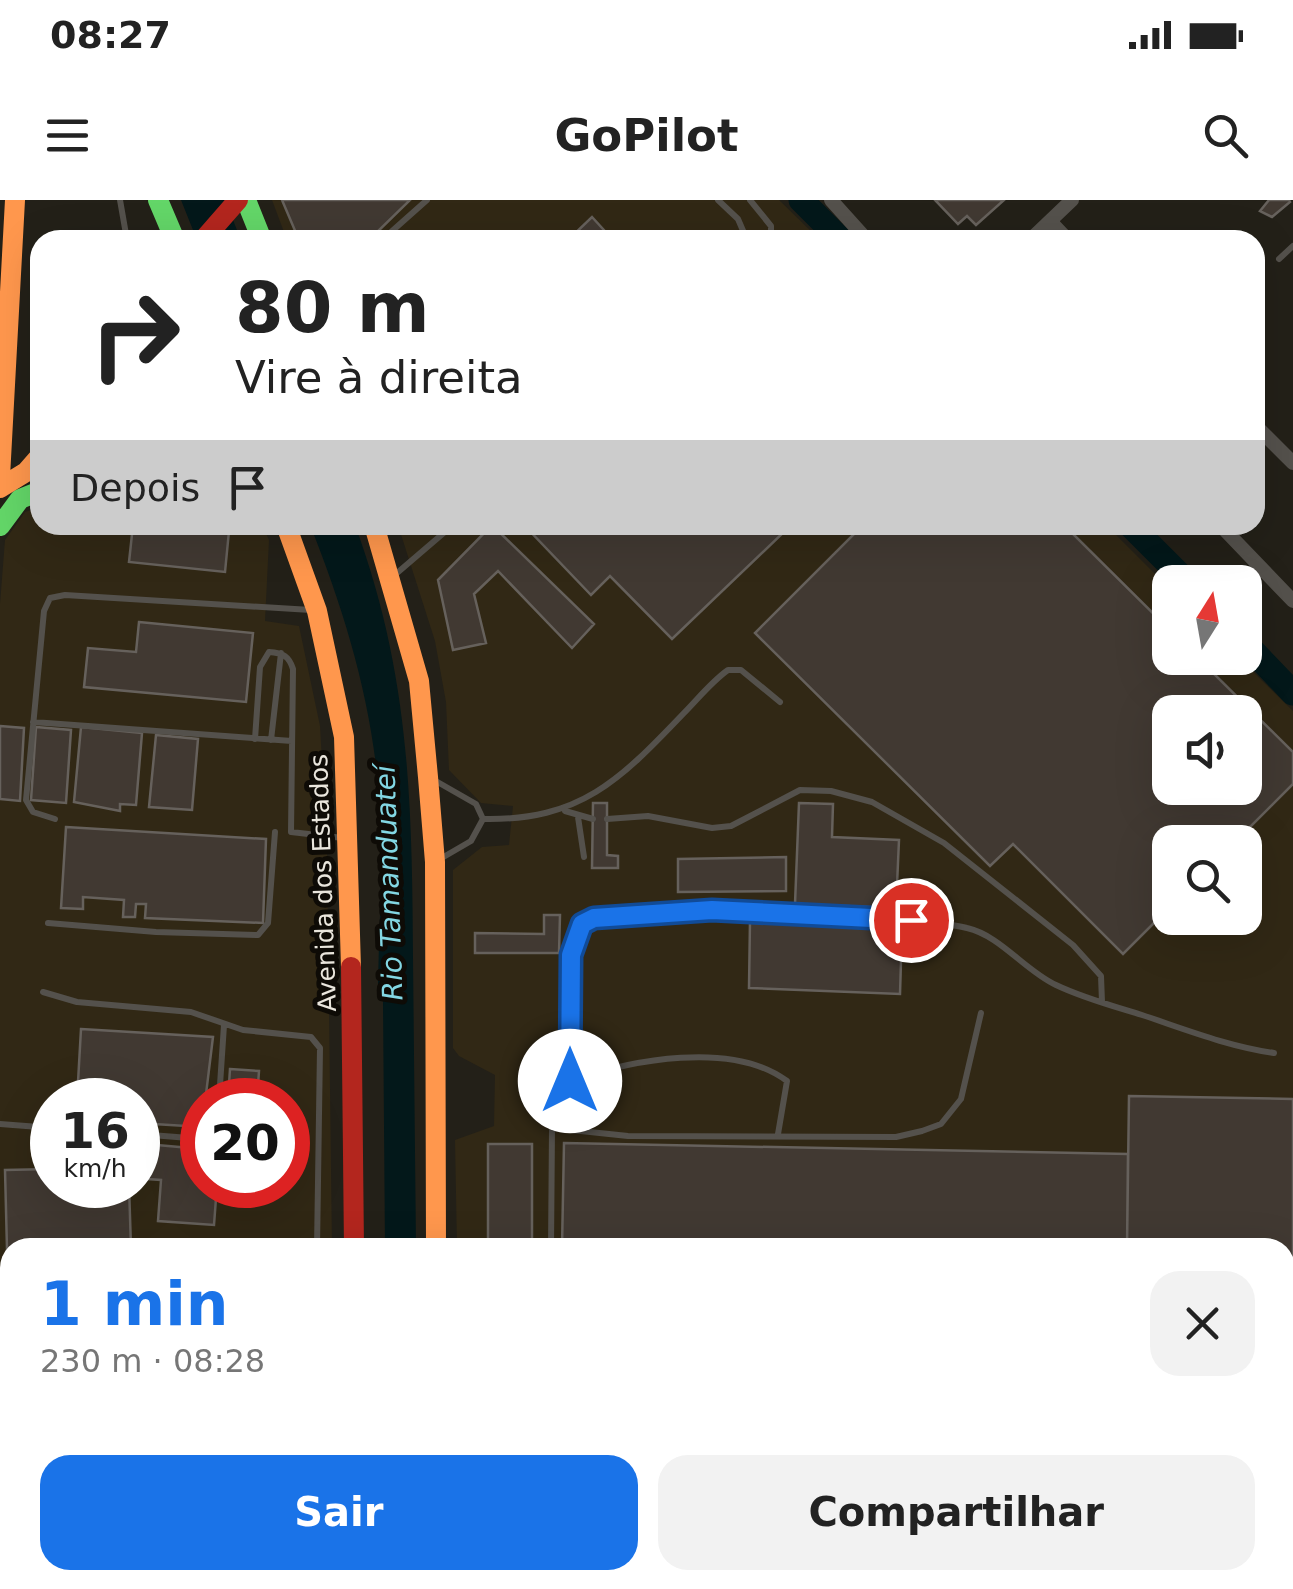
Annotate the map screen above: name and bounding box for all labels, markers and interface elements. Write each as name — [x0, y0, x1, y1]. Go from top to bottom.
text: 08:27 — [50, 13, 171, 57]
icon: menu — [40, 108, 95, 163]
icon: search — [1198, 108, 1253, 163]
text: GoPilot — [554, 109, 739, 162]
text: 80 m — [235, 267, 430, 349]
icon: right — [70, 270, 200, 400]
text: Vire à direita — [235, 351, 523, 404]
icon: arrive — [220, 460, 275, 515]
text: Depois — [70, 466, 200, 510]
north arrow — [1152, 565, 1262, 675]
map controls — [1152, 565, 1262, 935]
button: sound — [1152, 695, 1262, 805]
street label: Avenida dos Estados — [304, 754, 342, 1012]
water label: Rio Tamanduateí — [368, 761, 410, 1001]
button: search — [1152, 825, 1262, 935]
pin — [869, 878, 954, 963]
icon: arrive — [884, 893, 939, 948]
position arrow — [518, 1029, 622, 1133]
speed limit sign: 20 — [180, 1078, 310, 1208]
text: 16 — [60, 1102, 130, 1160]
text: km/h — [63, 1154, 127, 1183]
text: 1 min — [40, 1269, 228, 1339]
button: close — [1150, 1271, 1255, 1376]
text: 230 m · 08:28 — [40, 1342, 265, 1380]
button: Sair — [40, 1455, 638, 1570]
button: Compartilhar — [658, 1455, 1255, 1570]

